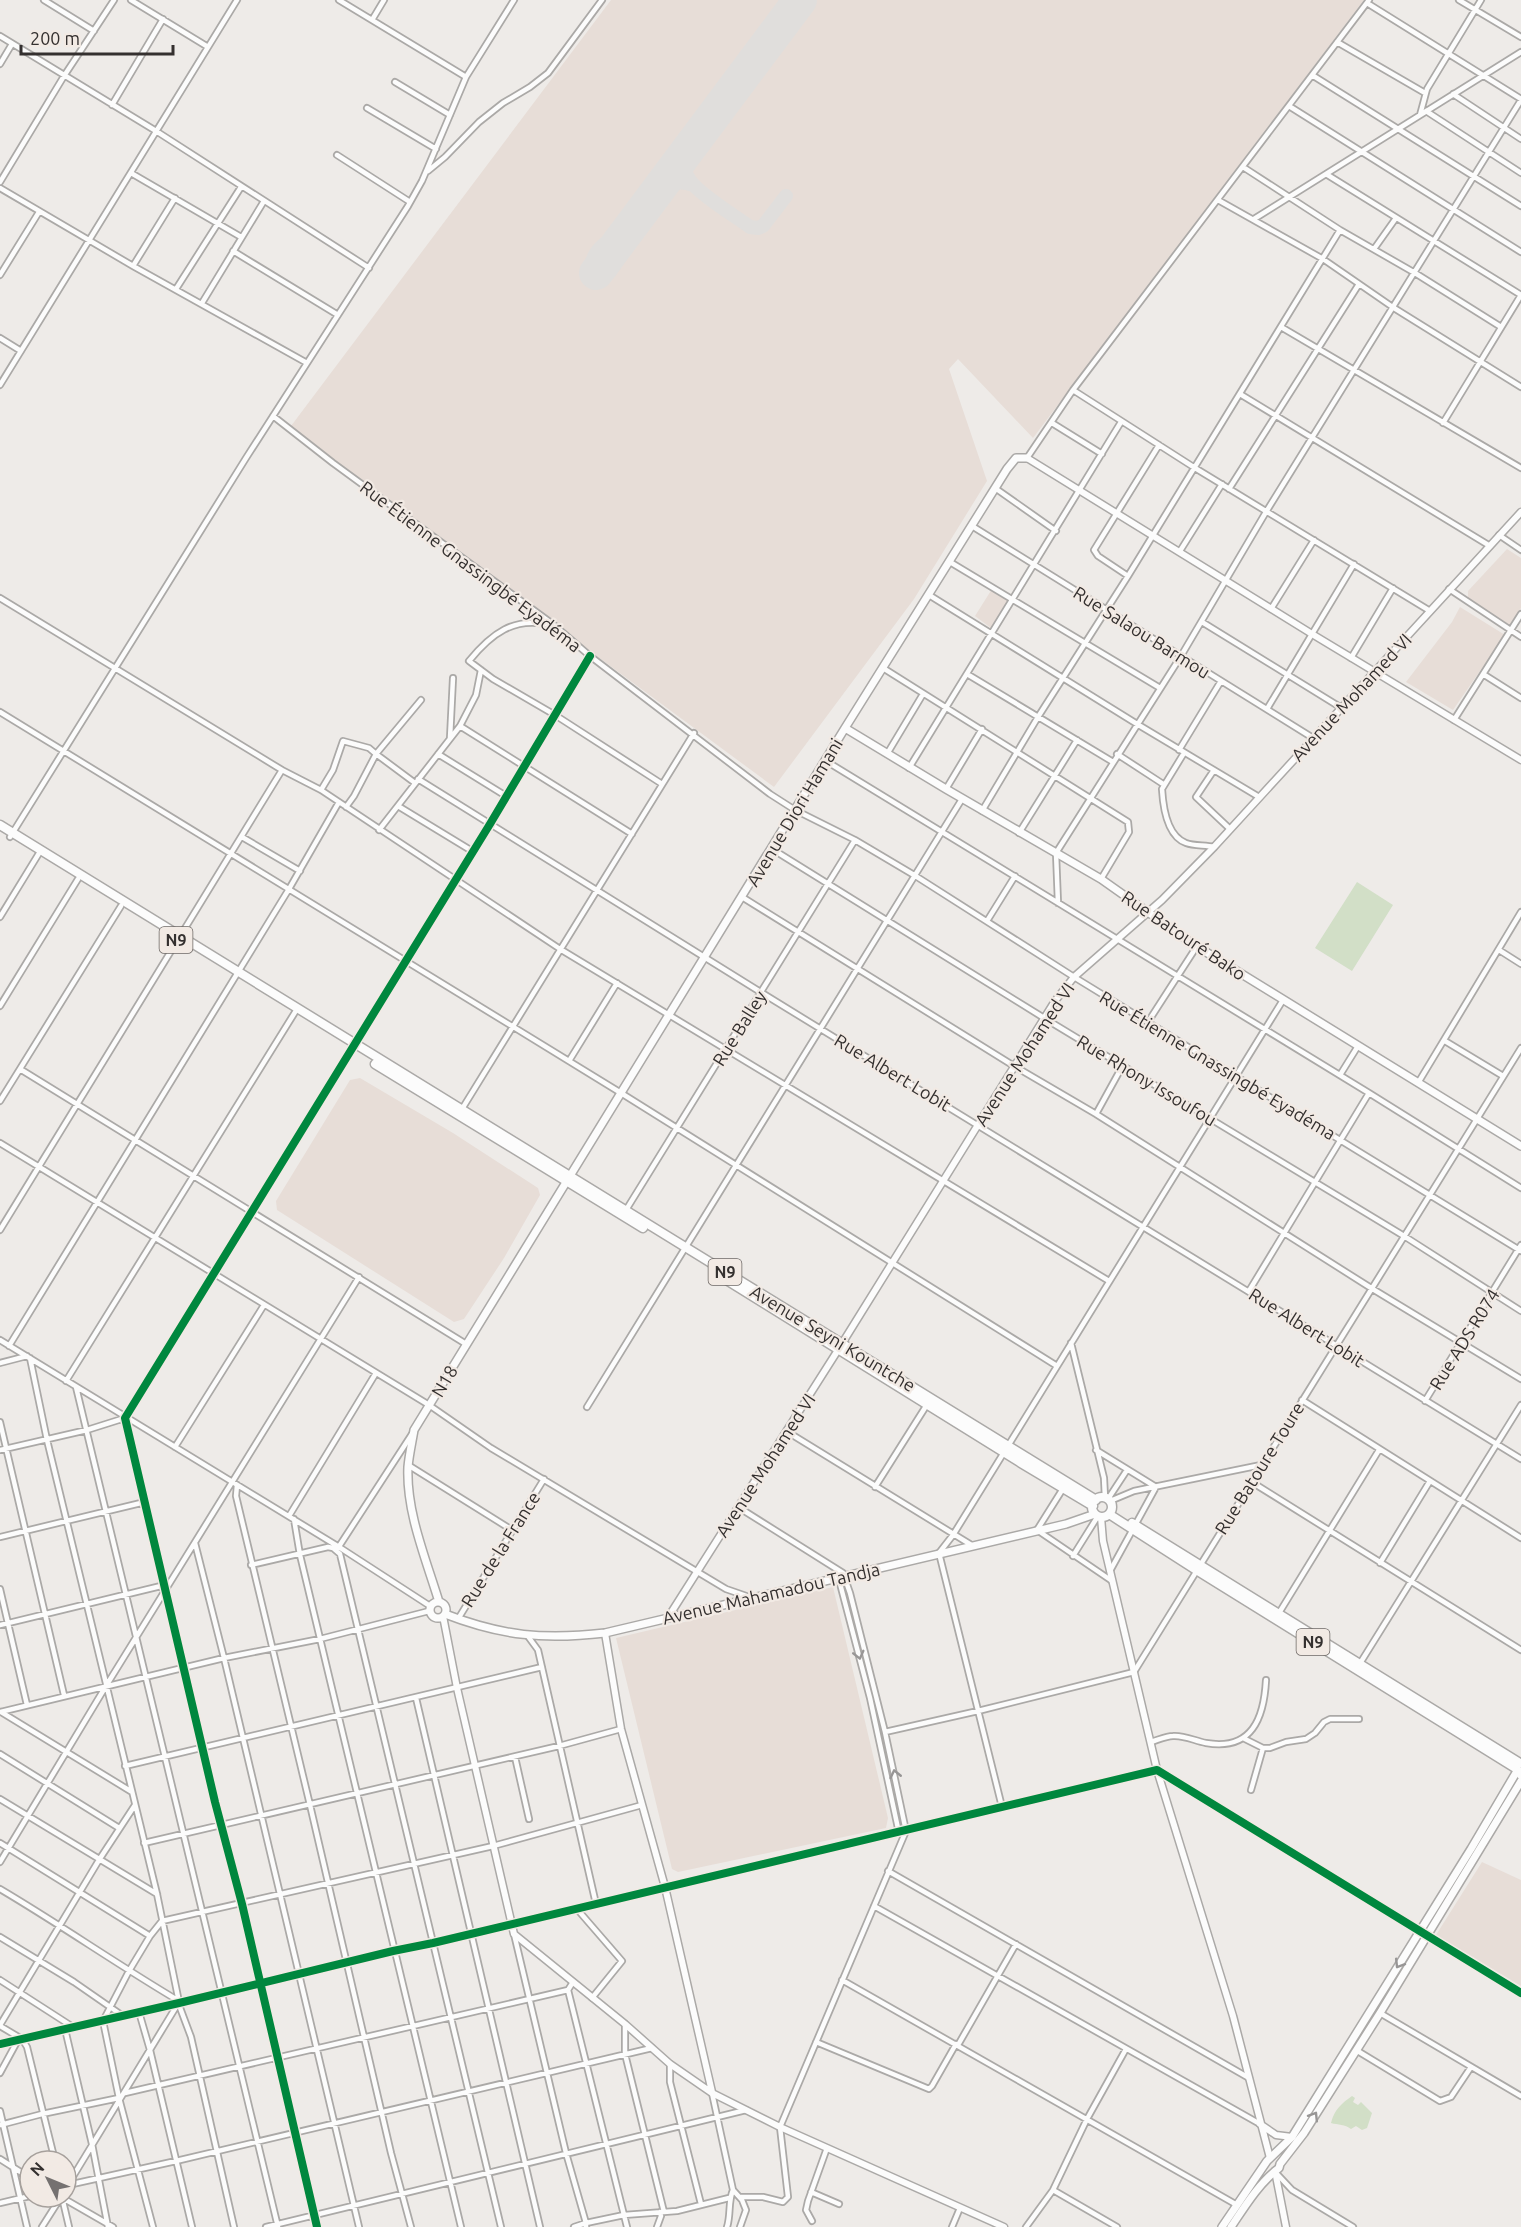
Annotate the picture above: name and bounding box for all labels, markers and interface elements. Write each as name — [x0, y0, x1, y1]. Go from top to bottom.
scale bar — [21, 18, 172, 56]
text: 200 m — [30, 28, 80, 48]
street label: Rue Étienne Gnassingbé Eyadéma — [357, 476, 586, 656]
street label: Rue Salaou Barmou — [1070, 582, 1214, 682]
street label: Avenue Mohamed VI — [1287, 629, 1415, 765]
street label: Avenue Diori Hamani — [742, 734, 846, 890]
street label: Rue Batouré Bako — [1118, 886, 1250, 984]
road number: N9 — [160, 927, 192, 953]
street label: Avenue Mohamed VI — [970, 979, 1078, 1129]
street label: Rue Étienne Gnassingbé Eyadéma — [1097, 986, 1340, 1143]
street label: Rue Balley — [708, 987, 770, 1069]
street label: Rue Albert Lobit — [831, 1029, 955, 1115]
street label: Rue Rhony Issoufou — [1074, 1030, 1220, 1130]
road number: N9 — [708, 1259, 742, 1285]
street label: Avenue Seyni Kountche — [747, 1281, 919, 1395]
street label: Rue Albert Lobit — [1246, 1284, 1368, 1370]
street label: Rue ADS R074 — [1425, 1285, 1503, 1393]
street label: N18 — [427, 1362, 461, 1400]
street label: Avenue Mohamed VI — [711, 1390, 819, 1540]
street label: Rue Batoure Toure — [1210, 1398, 1308, 1538]
street label: Rue de la France — [457, 1488, 543, 1610]
street label: Avenue Mahamadou Tandja — [660, 1558, 882, 1628]
road number: N9 — [1296, 1629, 1330, 1655]
one-way arrow — [852, 1650, 865, 1660]
one-way arrow — [889, 1769, 902, 1779]
one-way arrow — [1395, 1958, 1407, 1968]
one-way arrow — [1307, 2112, 1319, 2122]
north arrow — [18, 2149, 78, 2209]
text: N — [26, 2158, 48, 2179]

